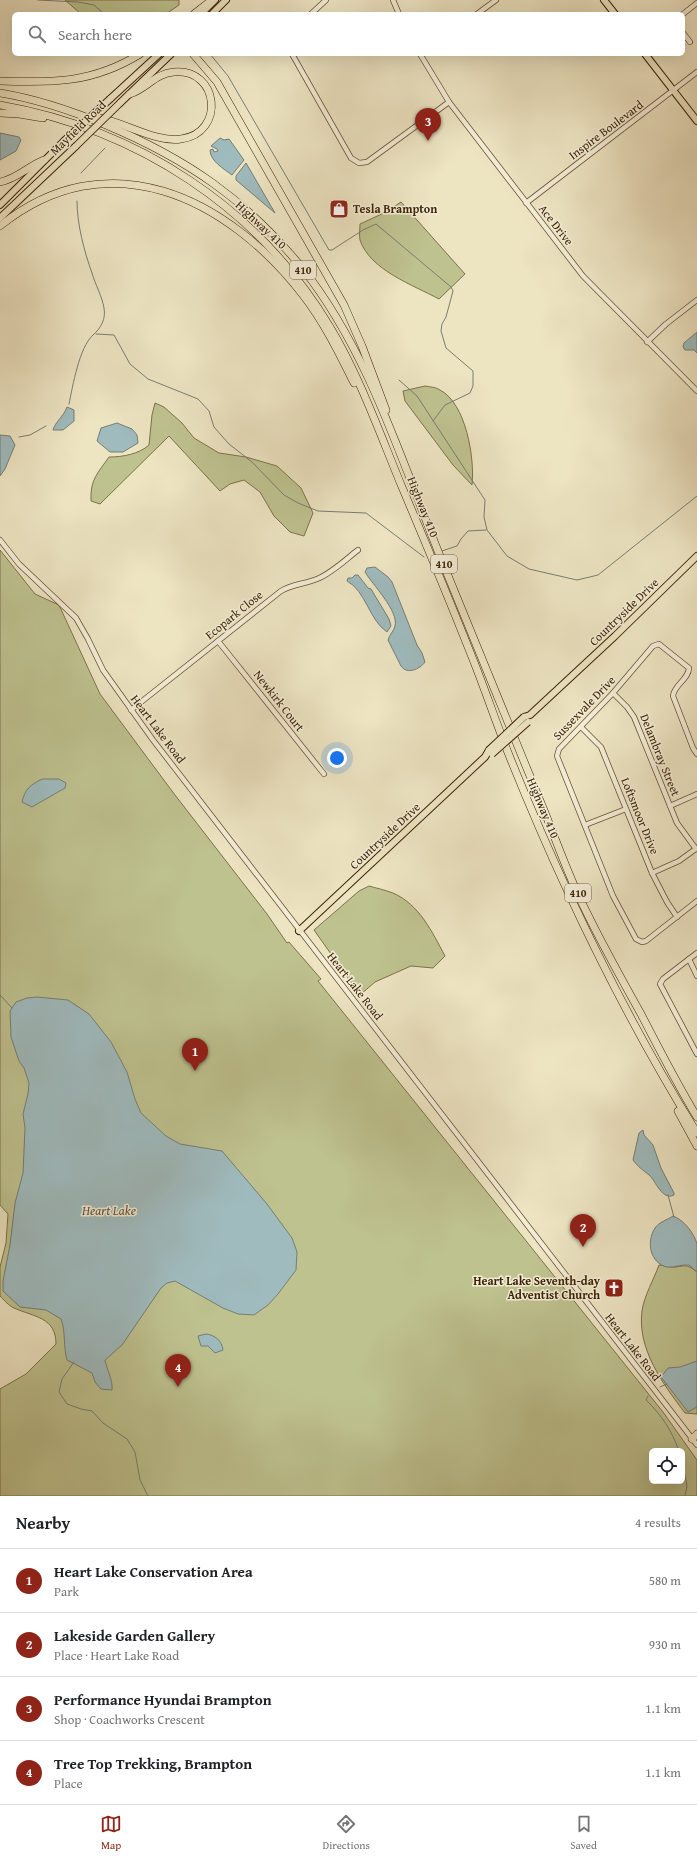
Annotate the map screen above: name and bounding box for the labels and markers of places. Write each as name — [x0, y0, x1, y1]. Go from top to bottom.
pin: 3 — [415, 108, 441, 141]
shop icon: Tesla Brampton — [328, 198, 350, 220]
place label: Tesla Brampton — [353, 200, 437, 217]
pin: 1 — [182, 1038, 208, 1071]
pin: 2 — [570, 1214, 596, 1247]
place label: Heart Lake Seventh-day Adventist Church — [473, 1272, 601, 1303]
church icon: Heart Lake Seventh-day Adventist Church — [603, 1277, 625, 1299]
pin: 4 — [165, 1354, 191, 1387]

